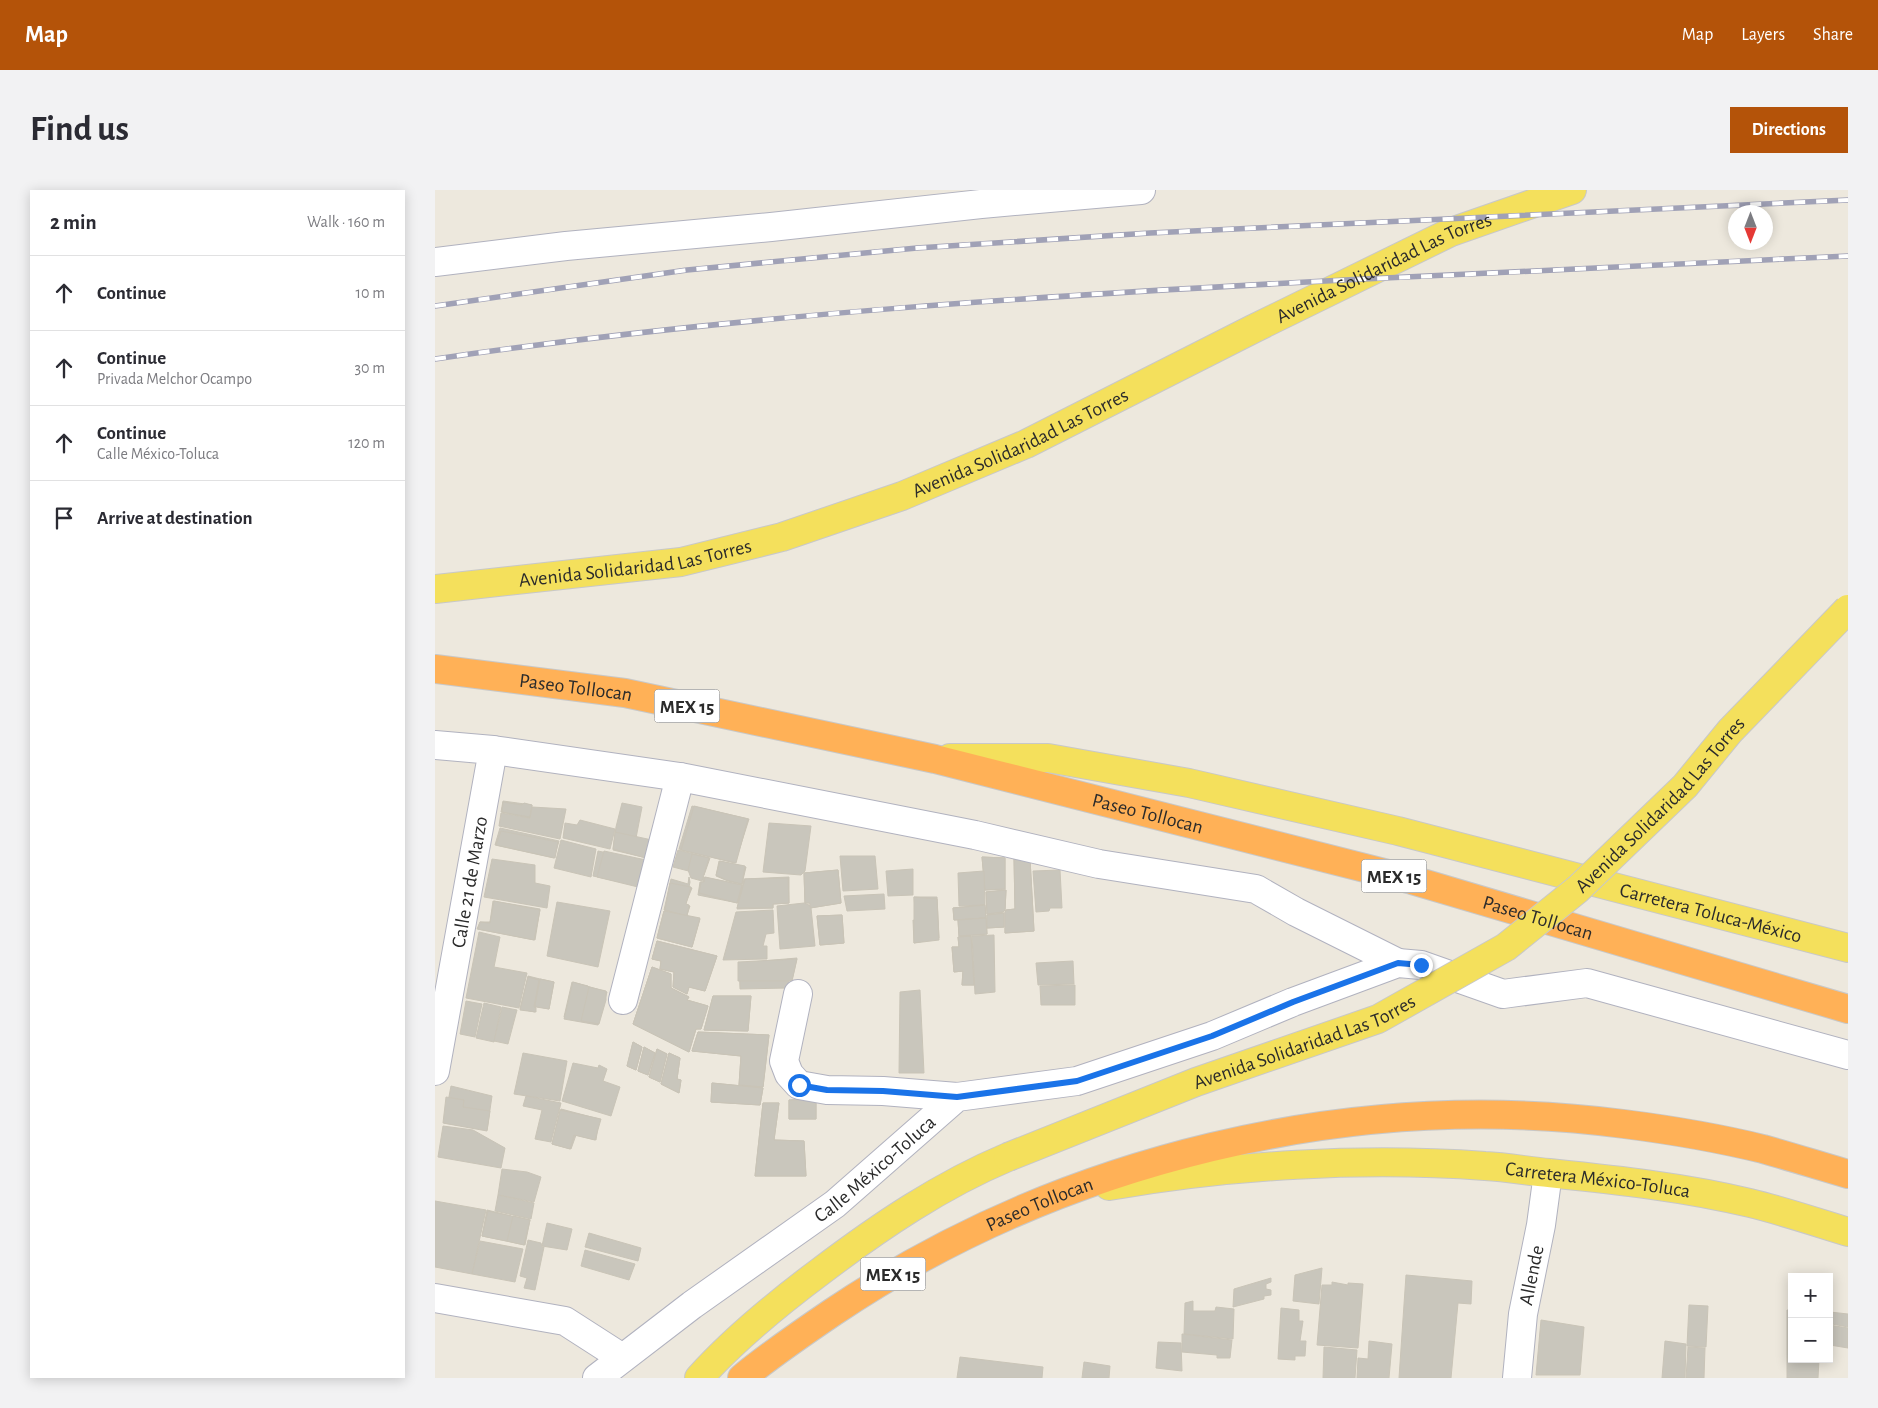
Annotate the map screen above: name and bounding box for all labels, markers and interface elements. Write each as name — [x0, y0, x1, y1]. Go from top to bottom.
text: Map — [25, 23, 68, 47]
text: Map — [1682, 26, 1713, 44]
text: Layers — [1741, 26, 1785, 44]
text: Share — [1813, 26, 1853, 44]
button: Directions — [1730, 107, 1848, 153]
text: Find us — [30, 112, 129, 147]
north arrow — [1728, 205, 1773, 250]
street label: Avenida Solidaridad Las Torres — [1273, 210, 1494, 327]
text: 2 min — [50, 212, 97, 233]
text: Walk · 160 m — [307, 214, 385, 230]
icon: ahead — [50, 279, 78, 307]
text: Continue — [97, 284, 166, 303]
text: 10 m — [356, 285, 385, 301]
text: Continue — [97, 349, 166, 368]
icon: ahead — [50, 354, 78, 382]
text: 30 m — [355, 360, 385, 376]
text: Privada Melchor Ocampo — [97, 371, 252, 387]
street label: Avenida Solidaridad Las Torres — [910, 385, 1132, 502]
text: Continue — [97, 424, 166, 443]
icon: ahead — [50, 429, 78, 457]
text: 120 m — [348, 435, 385, 451]
text: Calle México-Toluca — [97, 446, 219, 462]
icon: arrive — [50, 504, 78, 532]
text: Arrive at destination — [97, 509, 253, 528]
street label: Avenida Solidaridad Las Torres — [518, 536, 754, 591]
street label: Paseo Tollocan — [518, 671, 634, 705]
road number: MEX 15 — [655, 690, 719, 722]
street label: Avenida Solidaridad Las Torres — [1572, 713, 1749, 897]
street label: Paseo Tollocan — [1090, 790, 1205, 838]
street label: Calle 21 de Marzo — [449, 815, 491, 949]
road number: MEX 15 — [1361, 859, 1427, 892]
street label: Carretera Toluca-México — [1618, 880, 1804, 947]
street label: Paseo Tollocan — [1480, 893, 1595, 944]
route end — [1410, 954, 1433, 977]
street label: Avenida Solidaridad Las Torres — [1191, 991, 1419, 1093]
route start — [788, 1074, 811, 1097]
street label: Calle México-Toluca — [811, 1112, 940, 1226]
street label: Carretera México-Toluca — [1504, 1159, 1692, 1202]
street label: Paseo Tollocan — [983, 1174, 1096, 1235]
street label: Allende — [1516, 1244, 1548, 1307]
road number: MEX 15 — [861, 1258, 925, 1290]
map controls — [1788, 1273, 1833, 1363]
button: + — [1788, 1273, 1833, 1318]
button: − — [1788, 1318, 1833, 1363]

